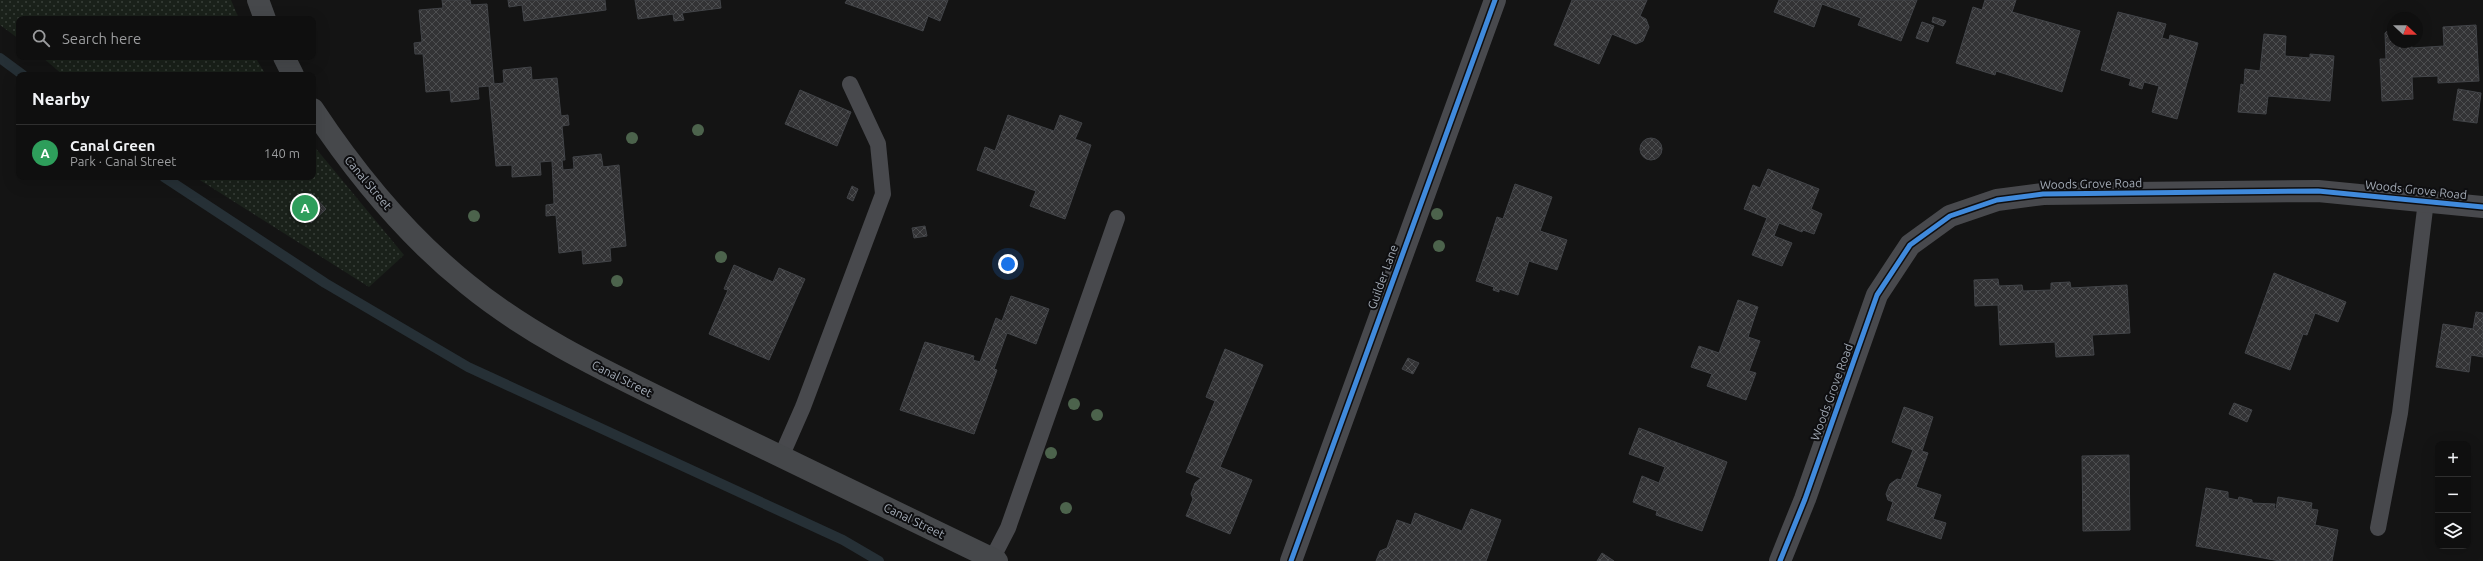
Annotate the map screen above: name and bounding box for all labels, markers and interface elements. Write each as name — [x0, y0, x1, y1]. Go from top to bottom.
north arrow — [2387, 12, 2423, 48]
search box — [16, 16, 316, 60]
icon: search — [30, 27, 52, 49]
text: Search here — [62, 30, 141, 47]
text: Nearby — [32, 89, 90, 108]
text: Canal Green — [70, 137, 155, 154]
text: A — [40, 146, 50, 160]
text: 140 m — [264, 146, 300, 160]
street label: Canal Street — [342, 153, 395, 212]
text: Park · Canal Street — [70, 154, 176, 168]
street label: Woods Grove Road — [2040, 176, 2142, 191]
street label: Woods Grove Road — [2365, 178, 2468, 201]
pin: A — [292, 193, 318, 223]
street label: Guilder Lane — [1365, 243, 1400, 311]
your location — [998, 254, 1018, 274]
street label: Woods Grove Road — [1808, 342, 1855, 442]
street label: Canal Street — [590, 358, 655, 399]
map controls — [2435, 441, 2471, 549]
button: + — [2435, 441, 2471, 477]
button: − — [2435, 477, 2471, 513]
street label: Canal Street — [882, 500, 947, 541]
button: layers — [2435, 513, 2471, 549]

